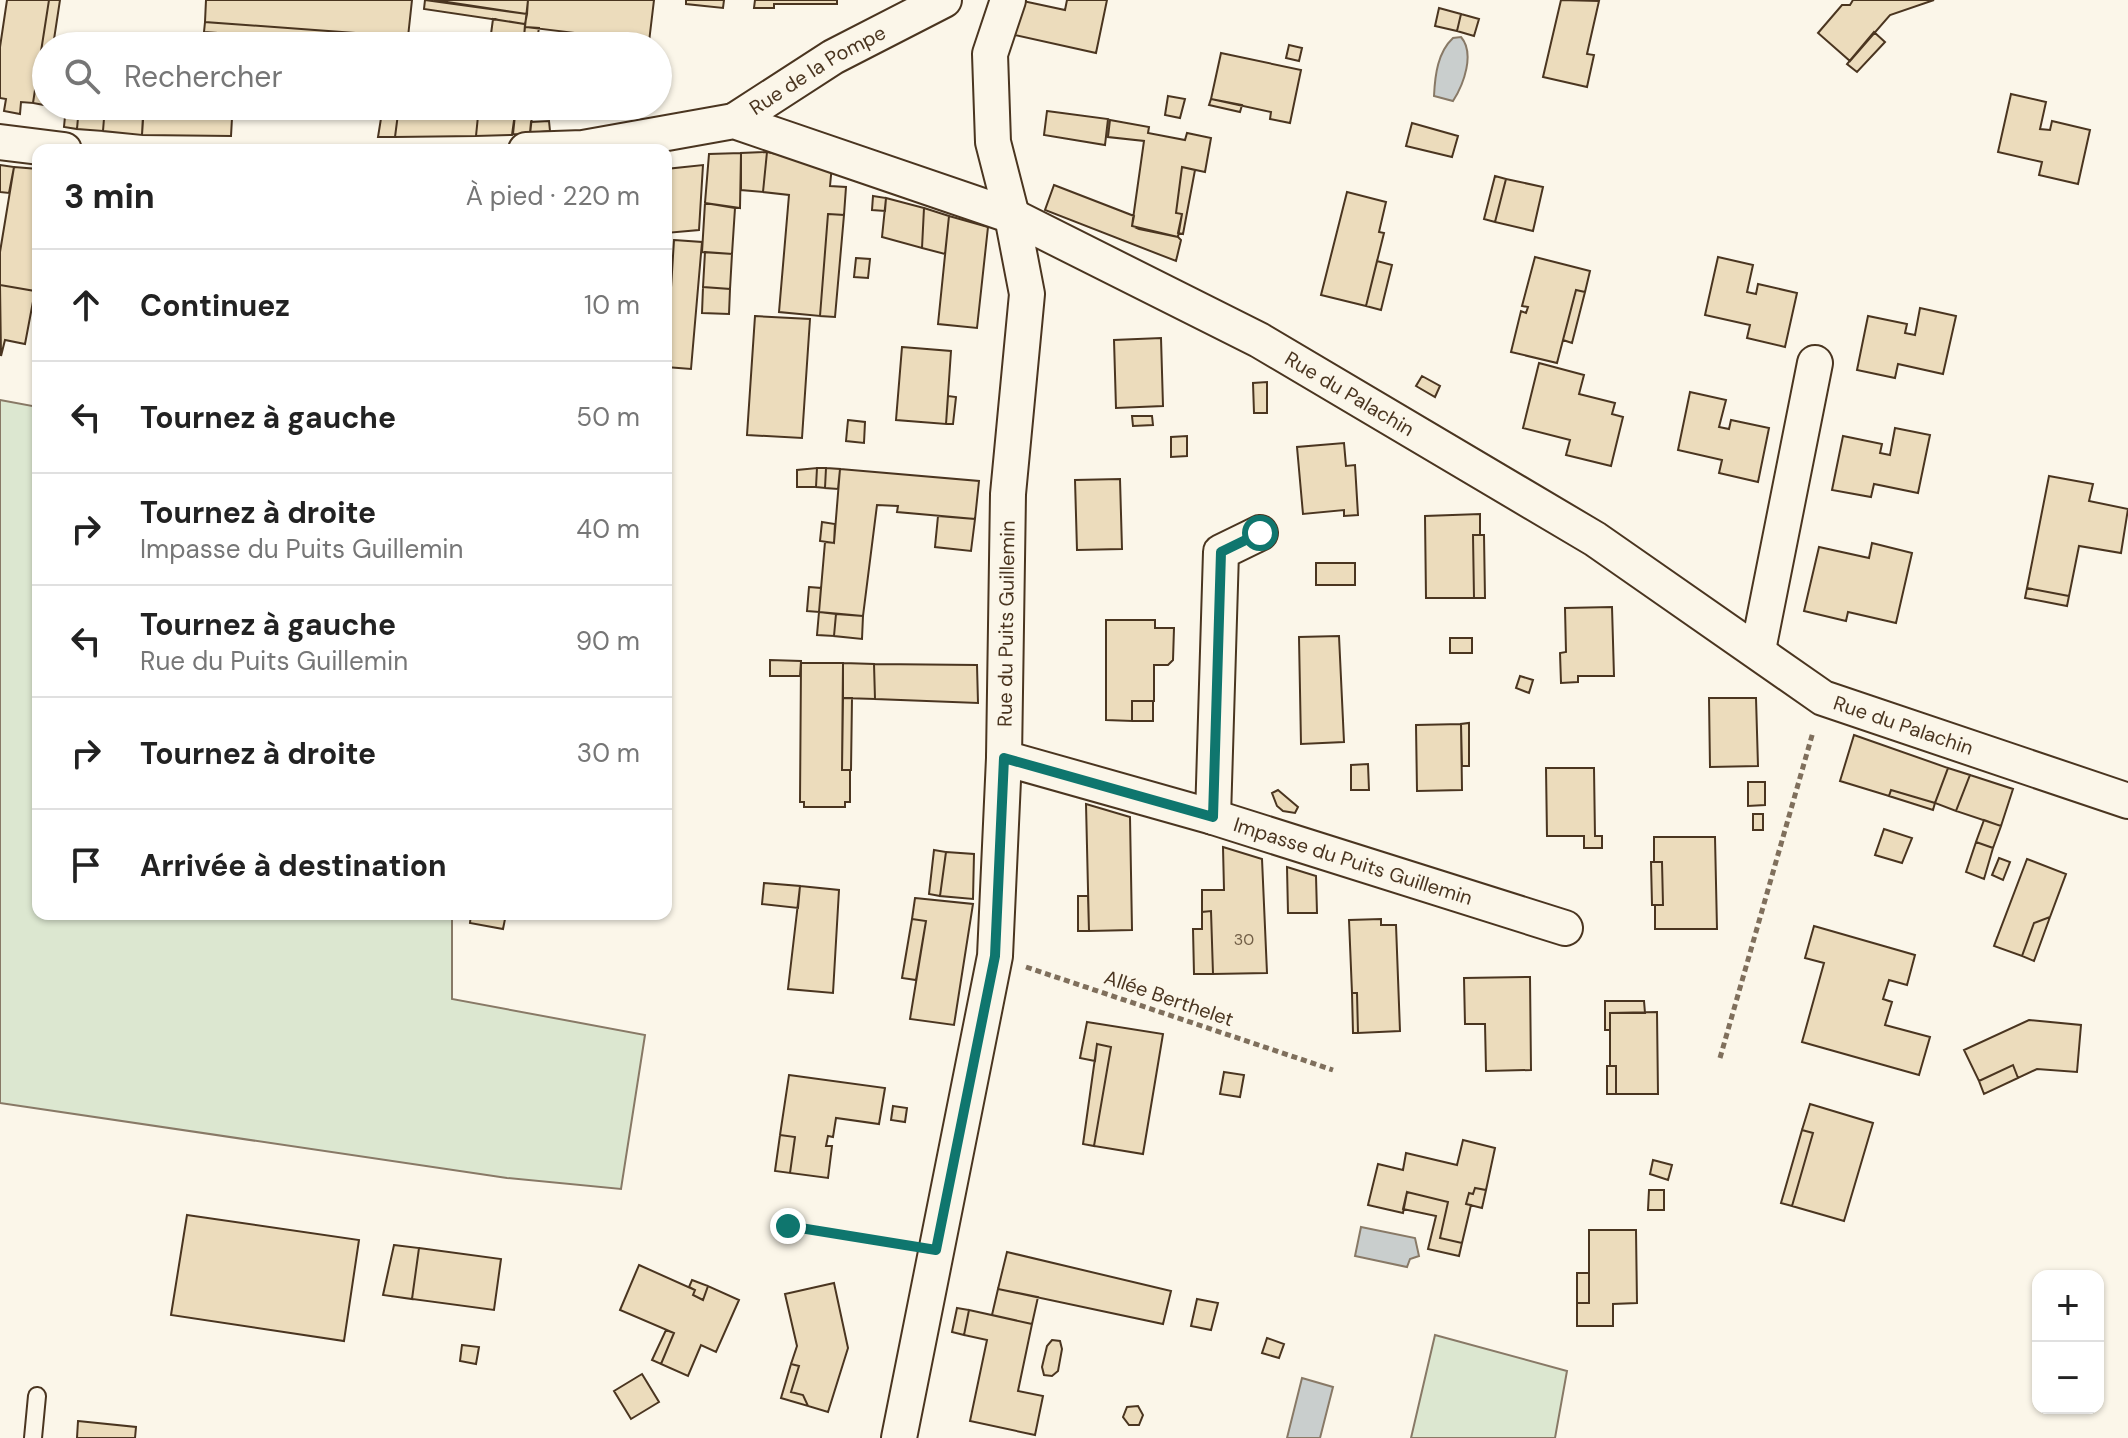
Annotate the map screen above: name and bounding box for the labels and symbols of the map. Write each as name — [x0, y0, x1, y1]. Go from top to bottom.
street label: Rue de la Pompe — [744, 19, 890, 121]
street label: Rue du Palachin — [1280, 345, 1419, 442]
route start — [1242, 515, 1278, 551]
street label: Rue du Puits Guillemin — [991, 520, 1021, 727]
street label: Rue du Palachin — [1830, 689, 1977, 761]
street label: Impasse du Puits Guillemin — [1230, 811, 1476, 911]
house number: 30 — [1234, 929, 1254, 950]
street label: Allée Berthelet — [1101, 964, 1237, 1032]
route end — [770, 1208, 806, 1244]

